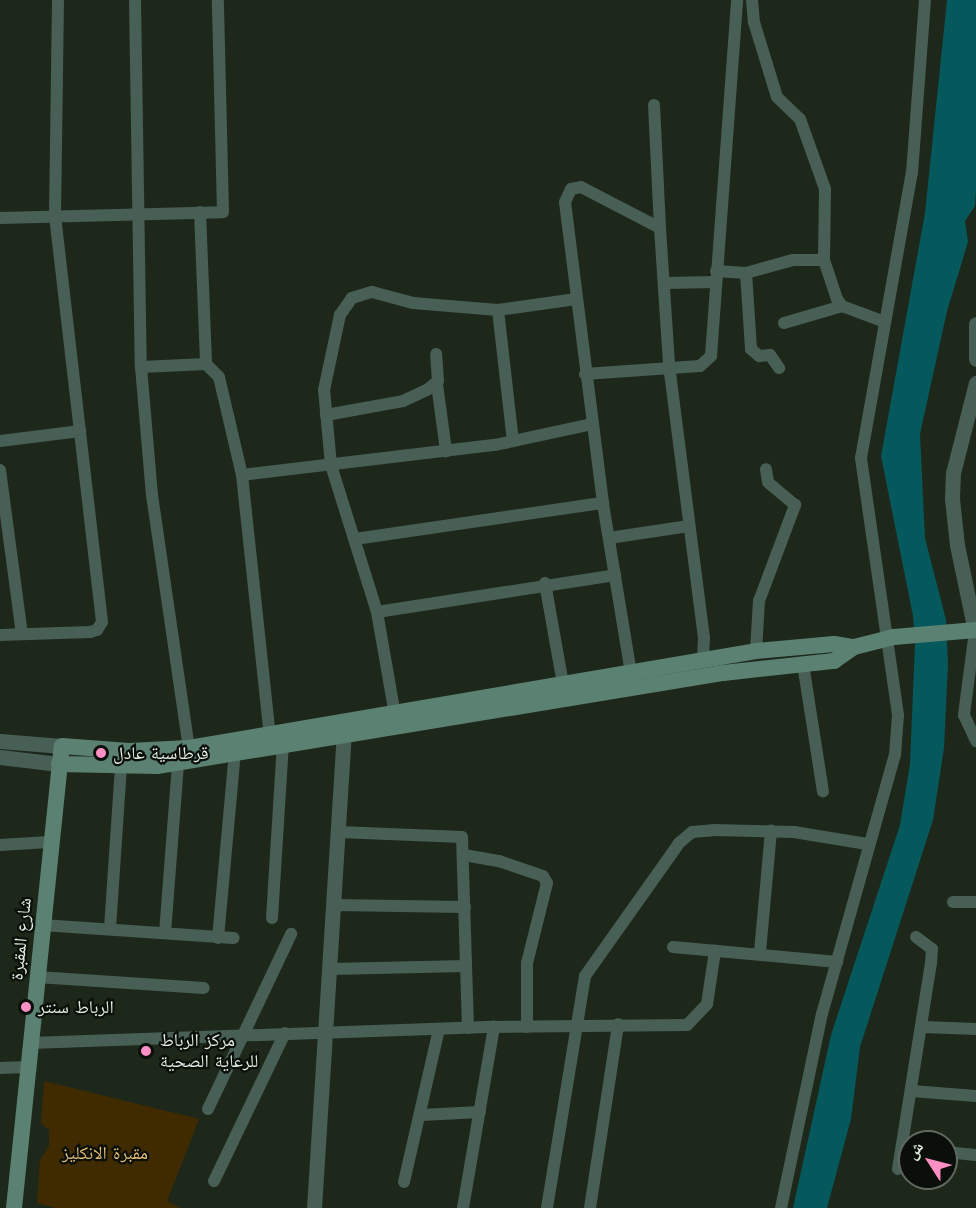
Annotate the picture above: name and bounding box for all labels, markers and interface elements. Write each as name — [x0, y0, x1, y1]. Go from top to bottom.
place label: قرطاسية عادل — [113, 742, 209, 764]
marker: قرطاسية عادل — [94, 746, 108, 760]
street label: شارع المقبرة — [6, 897, 36, 981]
place label: الرباط سنتر — [38, 996, 114, 1018]
marker: الرباط سنتر — [19, 1000, 33, 1014]
place label: مركز الرباط للرعاية الصحية — [160, 1030, 258, 1072]
marker: مركز الرباط للرعاية الصحية — [137, 1042, 155, 1060]
north arrow — [898, 1130, 958, 1190]
text: ش — [902, 1138, 927, 1163]
park label: مقبرة الانكليز — [62, 1142, 148, 1164]

